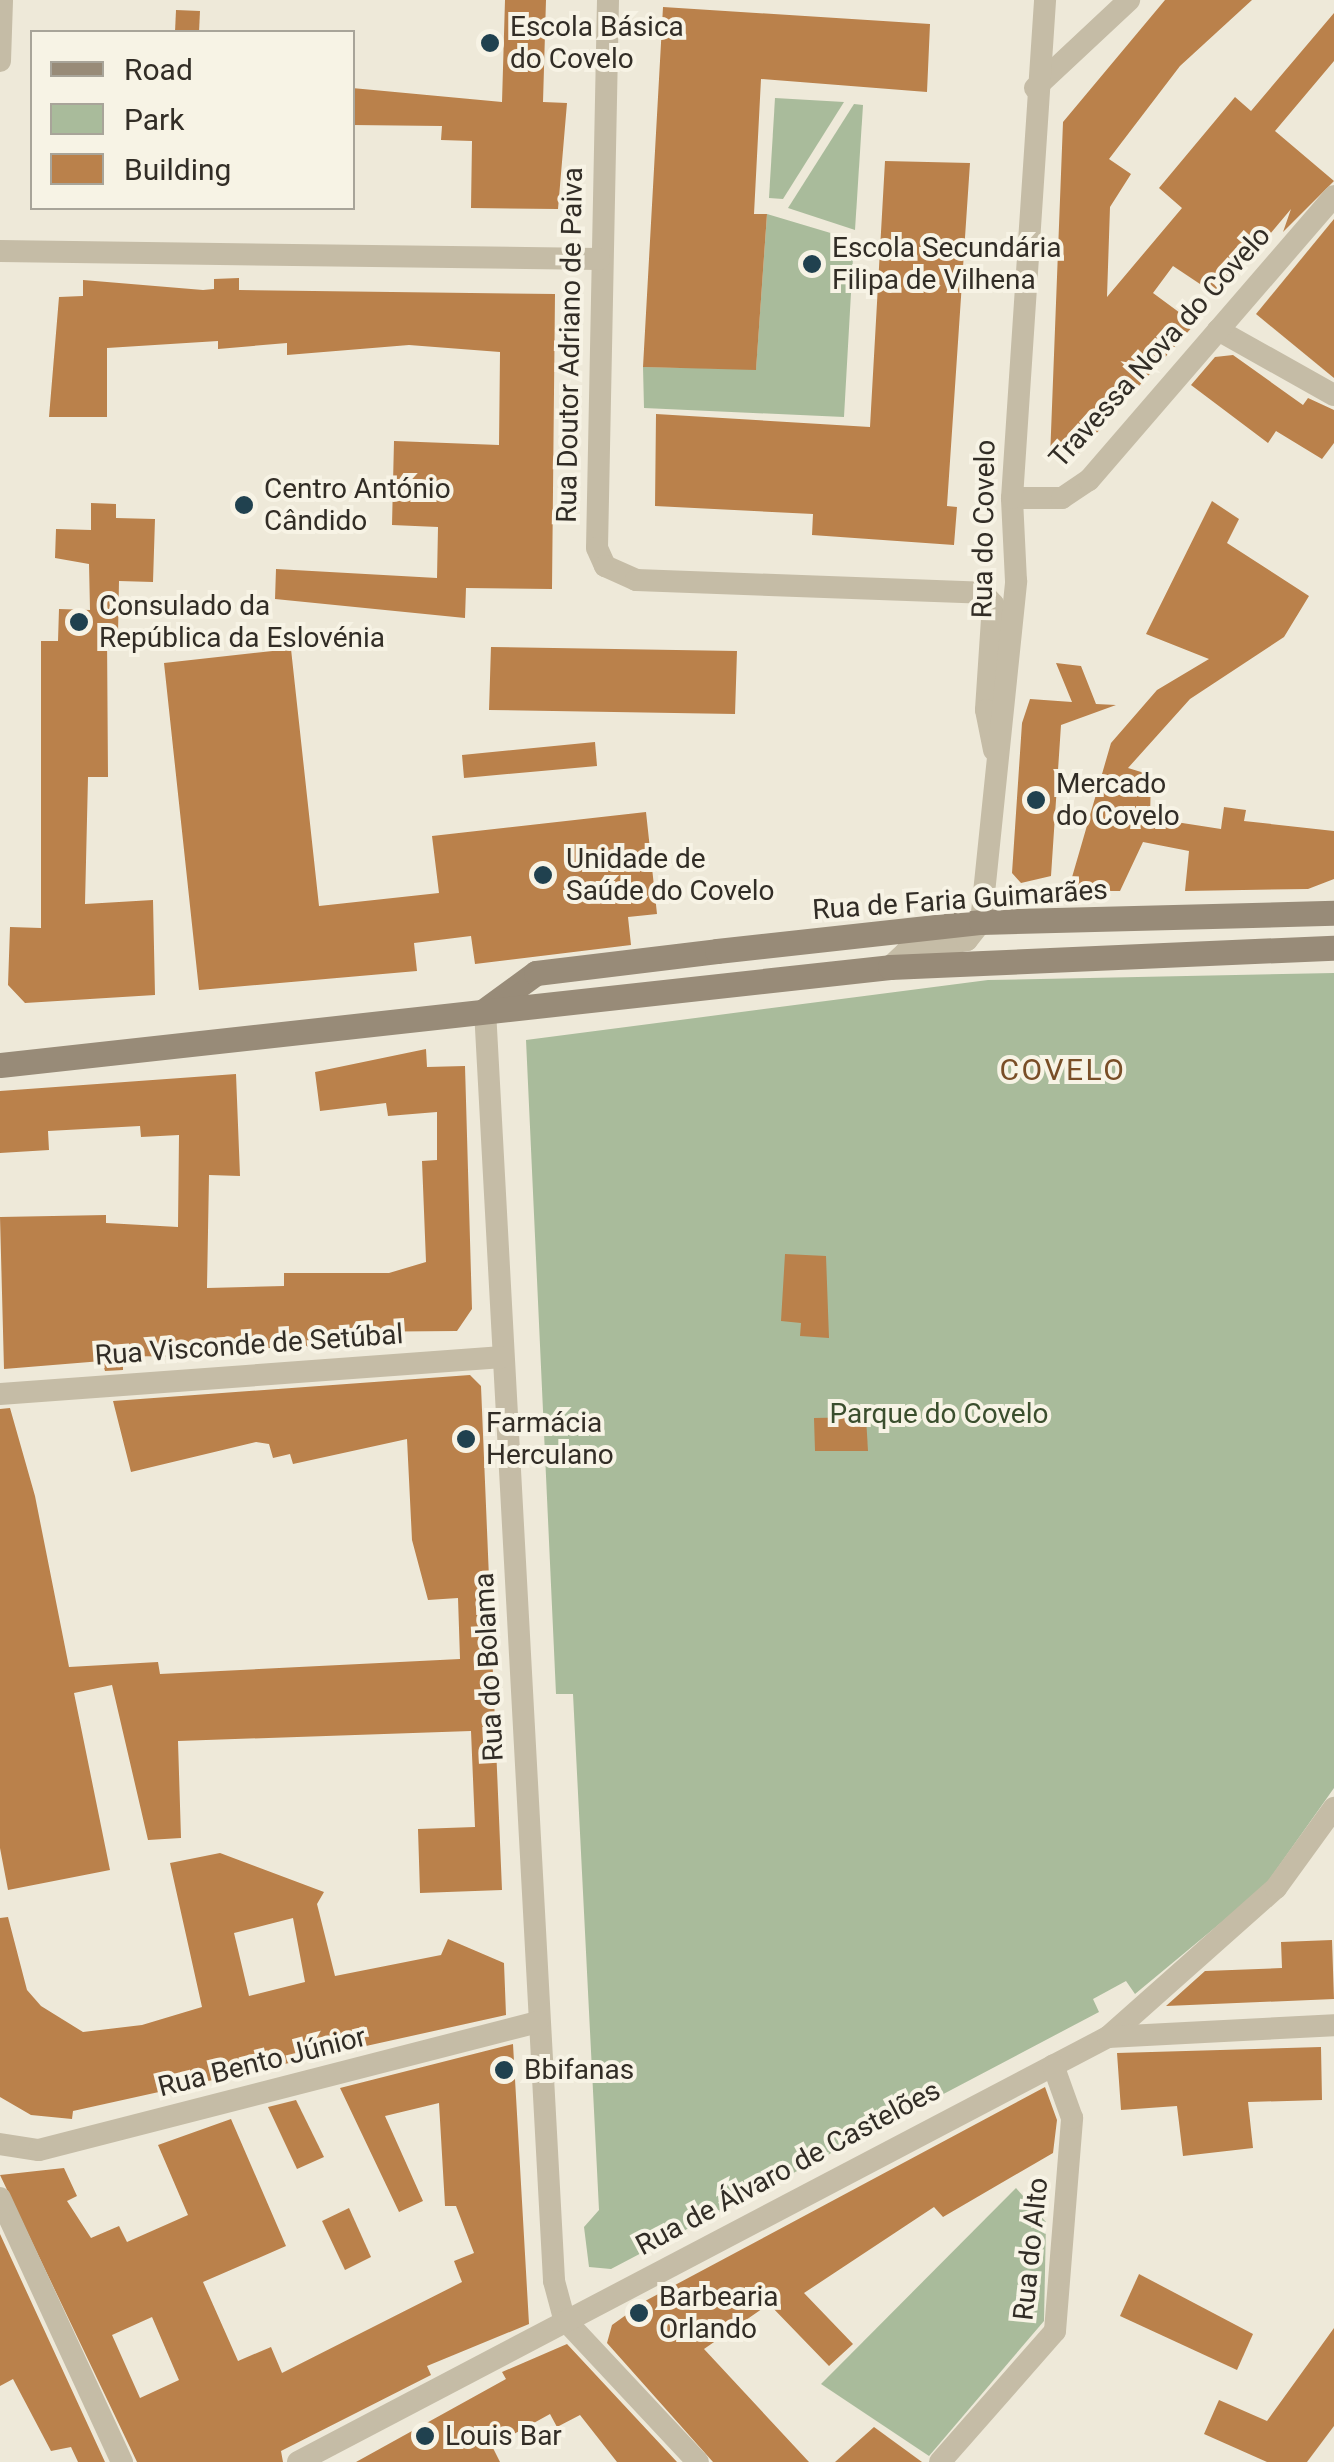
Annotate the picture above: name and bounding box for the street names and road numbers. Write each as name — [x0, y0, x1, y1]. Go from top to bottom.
street label: Rua Doutor Adriano de Paiva — [550, 167, 590, 523]
street label: Travessa Nova do Covelo — [1042, 219, 1278, 475]
street label: Rua do Covelo — [966, 439, 1002, 619]
street label: Rua de Faria Guimarães — [811, 873, 1109, 927]
street label: Rua Visconde de Setúbal — [94, 1317, 404, 1373]
street label: Rua do Bolama — [467, 1572, 511, 1762]
street label: Rua Bento Júnior — [155, 2020, 369, 2104]
street label: Rua de Álvaro de Castelões — [630, 2073, 946, 2263]
street label: Rua do Alto — [1007, 2176, 1055, 2322]

